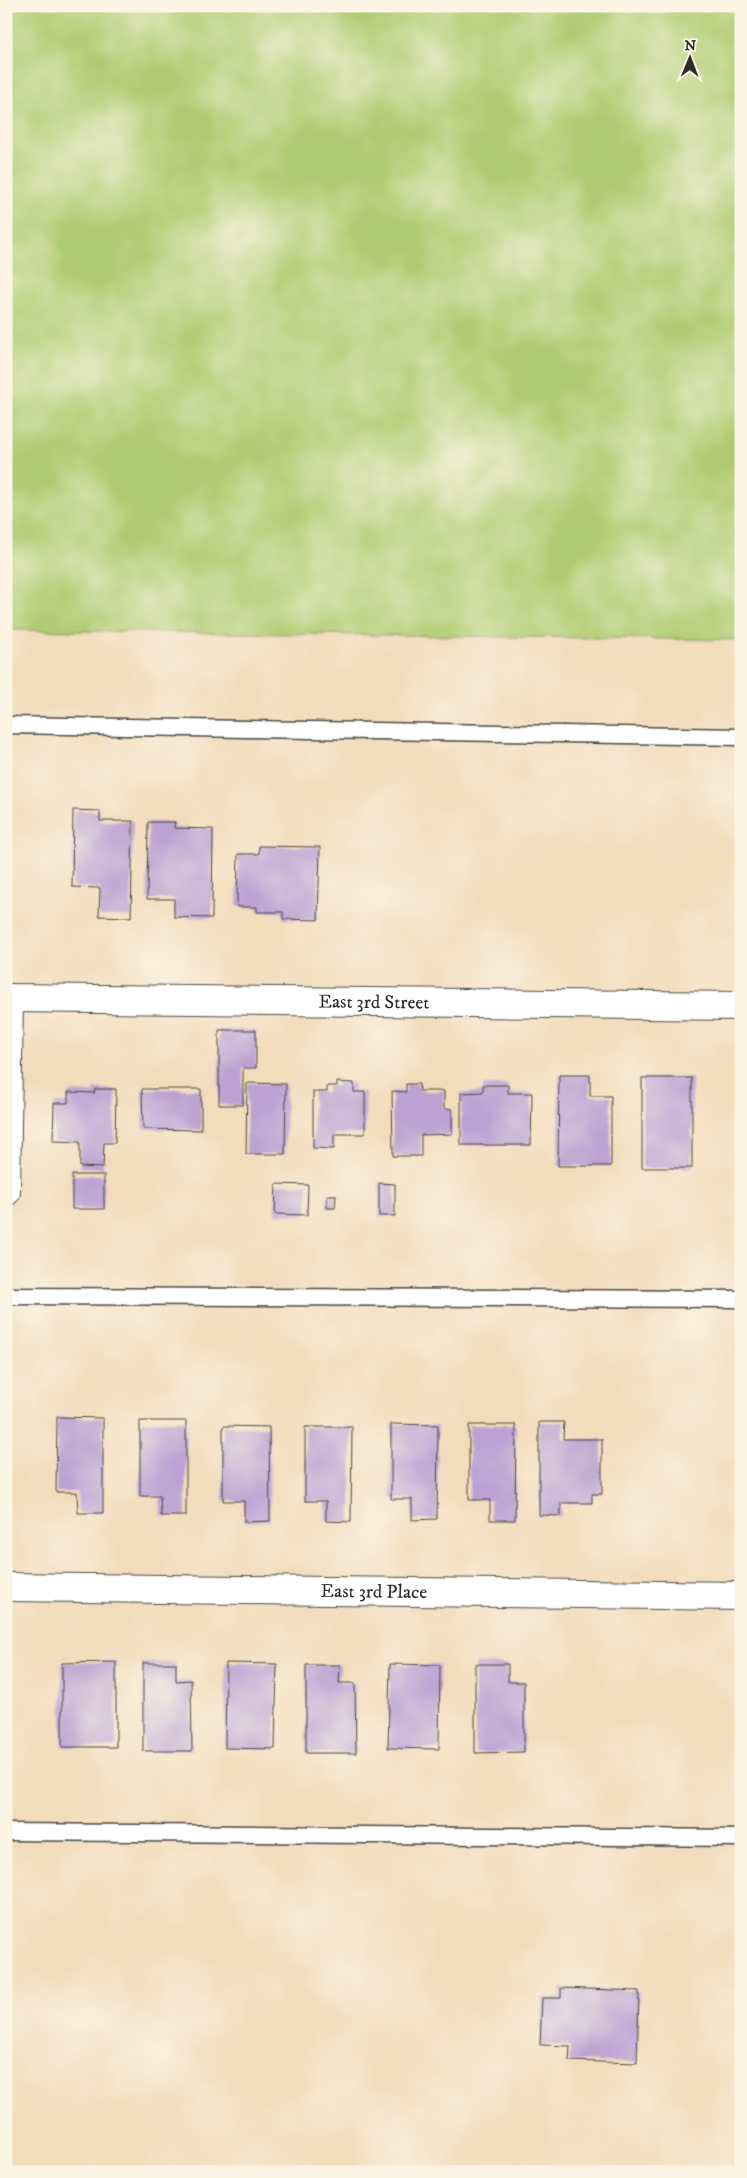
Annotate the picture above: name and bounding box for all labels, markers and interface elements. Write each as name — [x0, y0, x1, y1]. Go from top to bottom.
north arrow — [664, 32, 714, 82]
text: N — [684, 37, 697, 55]
street label: East 3rd Street — [318, 990, 429, 1014]
street label: East 3rd Place — [321, 1579, 428, 1604]

